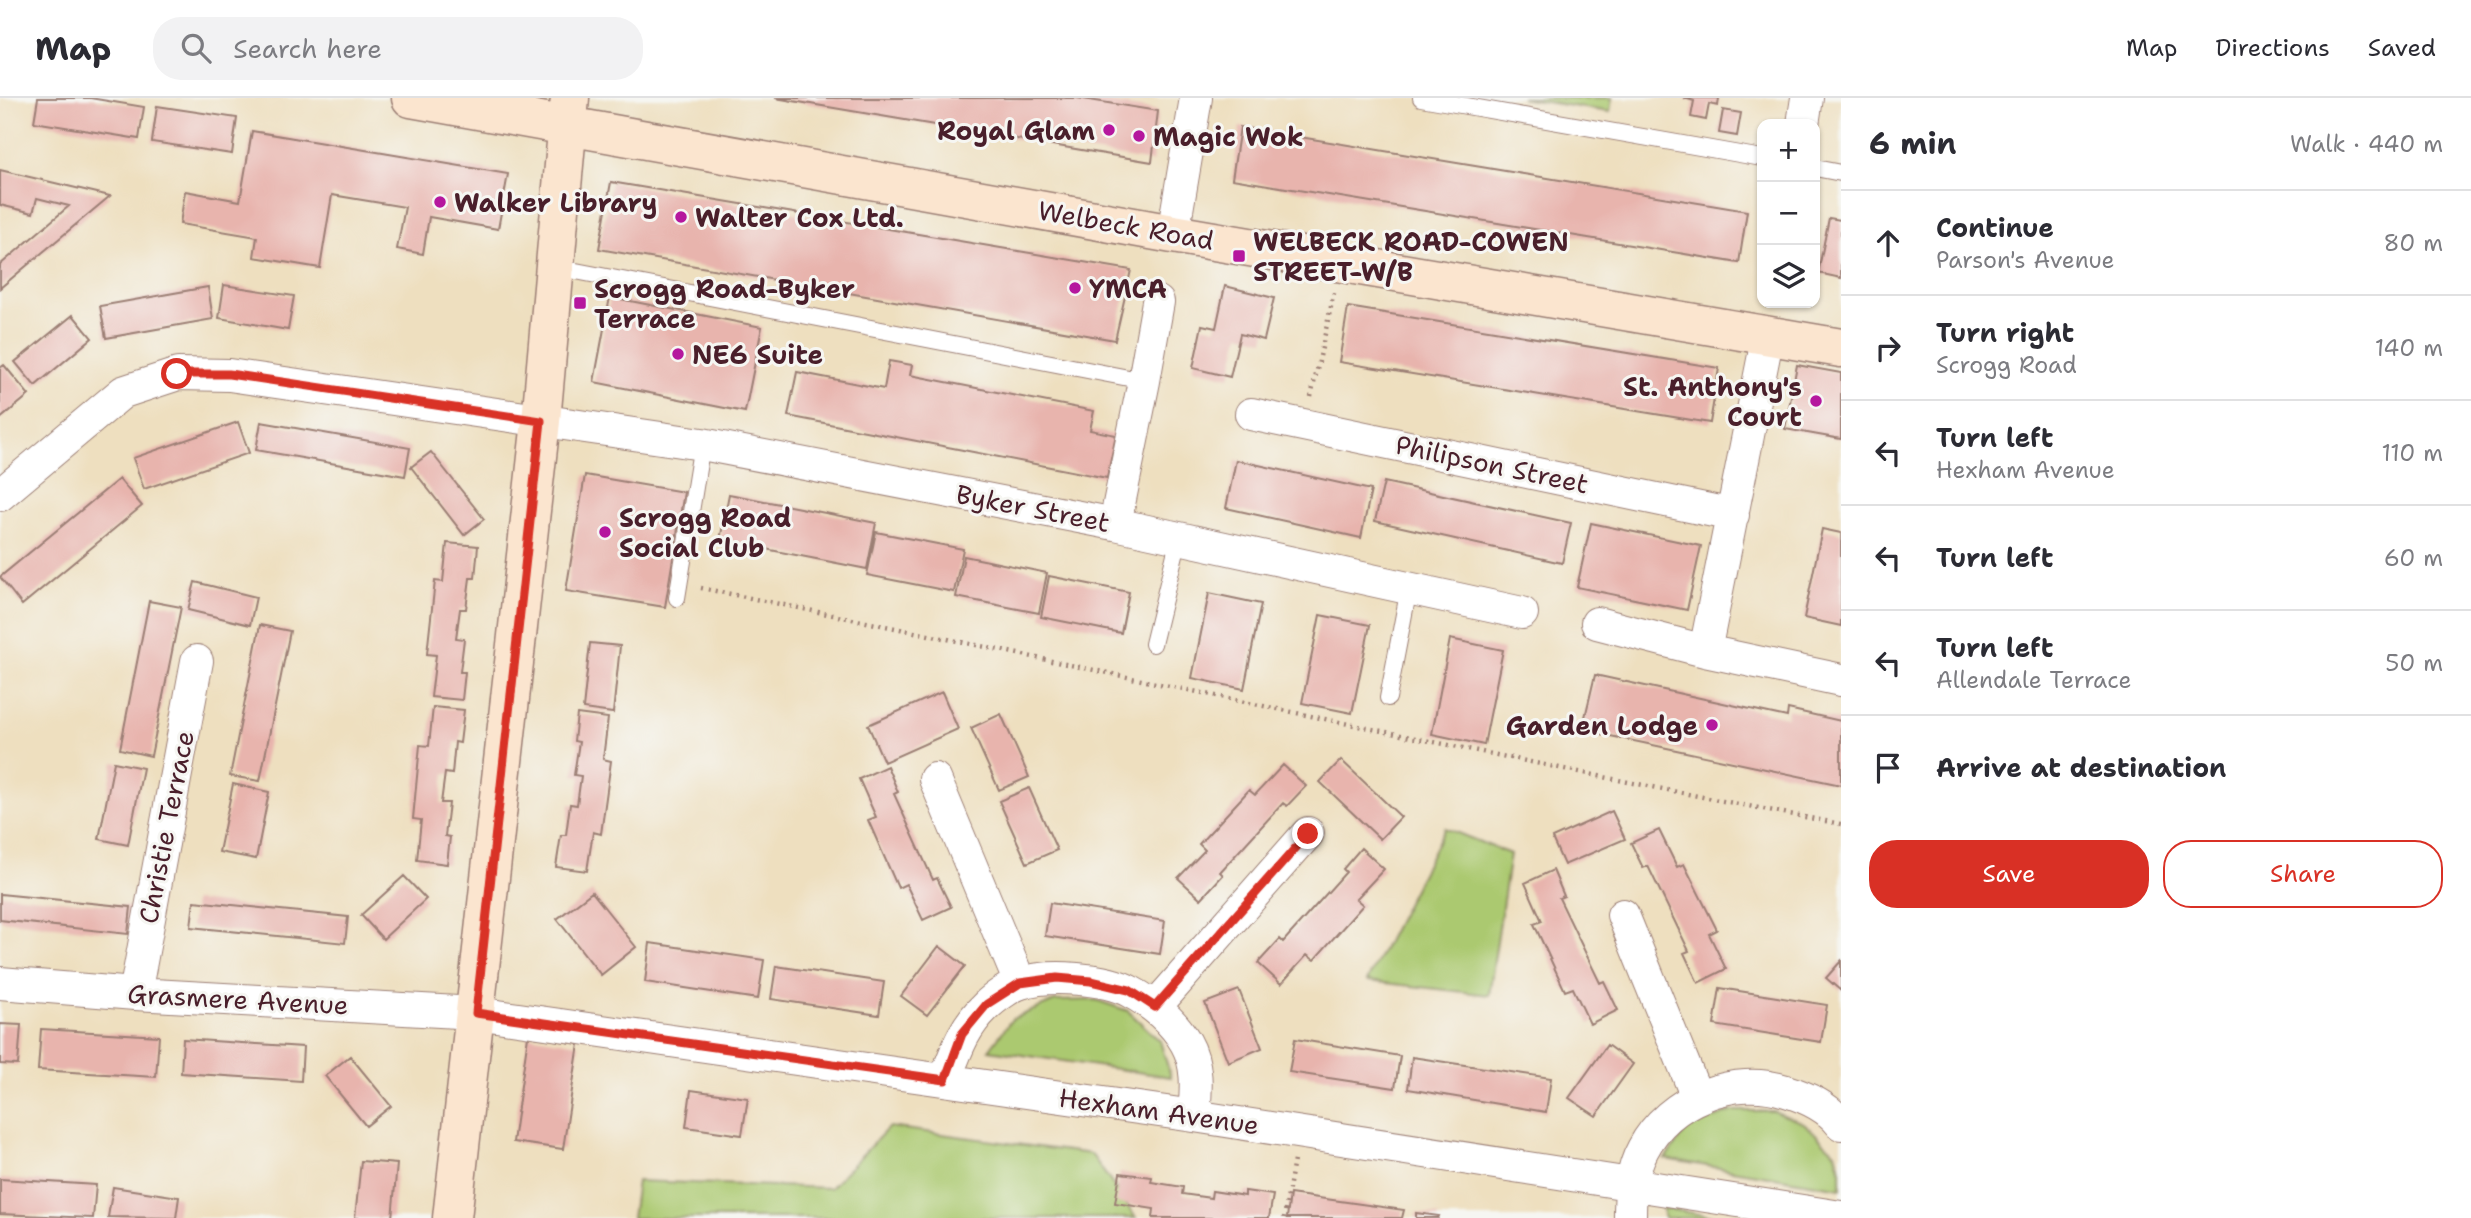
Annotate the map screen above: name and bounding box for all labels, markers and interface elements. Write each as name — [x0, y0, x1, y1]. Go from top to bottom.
search box — [153, 17, 643, 80]
text: Map — [35, 26, 111, 71]
icon: search — [177, 29, 215, 67]
text: Search here — [233, 31, 382, 66]
text: Map — [2126, 32, 2177, 64]
text: Directions — [2215, 32, 2330, 64]
text: Saved — [2368, 32, 2436, 64]
place label: Royal Glam — [937, 113, 1095, 148]
place label: Magic Wok — [1153, 119, 1304, 154]
map controls — [1757, 119, 1820, 308]
button: + — [1757, 119, 1820, 182]
marker: Royal Glam — [1101, 122, 1117, 138]
text: 6 min — [1869, 123, 1956, 164]
marker: Magic Wok — [1131, 128, 1147, 144]
text: Walk · 440 m — [2290, 129, 2443, 159]
button: − — [1757, 182, 1820, 245]
place label: Walker Library — [454, 185, 657, 220]
street label: Welbeck Road — [1035, 192, 1217, 258]
marker: Walker Library — [432, 194, 448, 210]
place label: Walter Cox Ltd. — [695, 200, 904, 235]
marker: Walter Cox Ltd. — [673, 209, 689, 225]
text: Continue — [1936, 210, 2054, 245]
place label: WELBECK ROAD-COWEN STREET-W/B — [1253, 224, 1569, 289]
icon: ahead — [1869, 224, 1907, 262]
text: 80 m — [2384, 228, 2443, 258]
button: layers — [1757, 245, 1820, 308]
text: Parson's Avenue — [1936, 245, 2115, 275]
marker: WELBECK ROAD-COWEN STREET-W/B — [1231, 248, 1247, 264]
place label: Scrogg Road-Byker Terrace — [594, 271, 855, 336]
place label: YMCA — [1089, 271, 1167, 306]
marker: YMCA — [1067, 280, 1083, 296]
marker: Scrogg Road-Byker Terrace — [572, 295, 588, 311]
text: Turn right — [1936, 315, 2074, 350]
icon: right — [1869, 329, 1907, 367]
text: 140 m — [2375, 333, 2443, 363]
place label: NE6 Suite — [692, 337, 823, 372]
marker: NE6 Suite — [670, 346, 686, 362]
text: Scrogg Road — [1936, 350, 2077, 380]
route start — [161, 358, 192, 389]
place label: St. Anthony's Court — [1623, 369, 1802, 434]
marker: St. Anthony's Court — [1808, 393, 1824, 409]
text: Turn left — [1936, 420, 2053, 455]
street label: Philipson Street — [1392, 426, 1592, 502]
icon: left — [1869, 434, 1907, 472]
text: 110 m — [2381, 438, 2443, 468]
text: Hexham Avenue — [1936, 455, 2115, 485]
street label: Byker Street — [953, 476, 1113, 540]
place label: Scrogg Road Social Club — [619, 500, 791, 565]
marker: Scrogg Road Social Club — [597, 524, 613, 540]
icon: left — [1869, 539, 1907, 577]
text: Turn left — [1936, 540, 2053, 575]
text: 60 m — [2384, 543, 2443, 573]
text: Turn left — [1936, 630, 2053, 665]
icon: left — [1869, 644, 1907, 682]
text: 50 m — [2385, 648, 2443, 678]
text: Allendale Terrace — [1936, 665, 2131, 695]
place label: Garden Lodge — [1506, 708, 1698, 743]
marker: Garden Lodge — [1704, 717, 1720, 733]
street label: Christie Terrace — [130, 728, 202, 926]
icon: arrive — [1869, 749, 1907, 787]
text: Arrive at destination — [1936, 750, 2226, 785]
route end — [1292, 818, 1323, 849]
button: Save — [1869, 840, 2149, 908]
button: Share — [2163, 840, 2443, 908]
street label: Grasmere Avenue — [127, 976, 349, 1022]
street label: Hexham Avenue — [1057, 1080, 1261, 1142]

